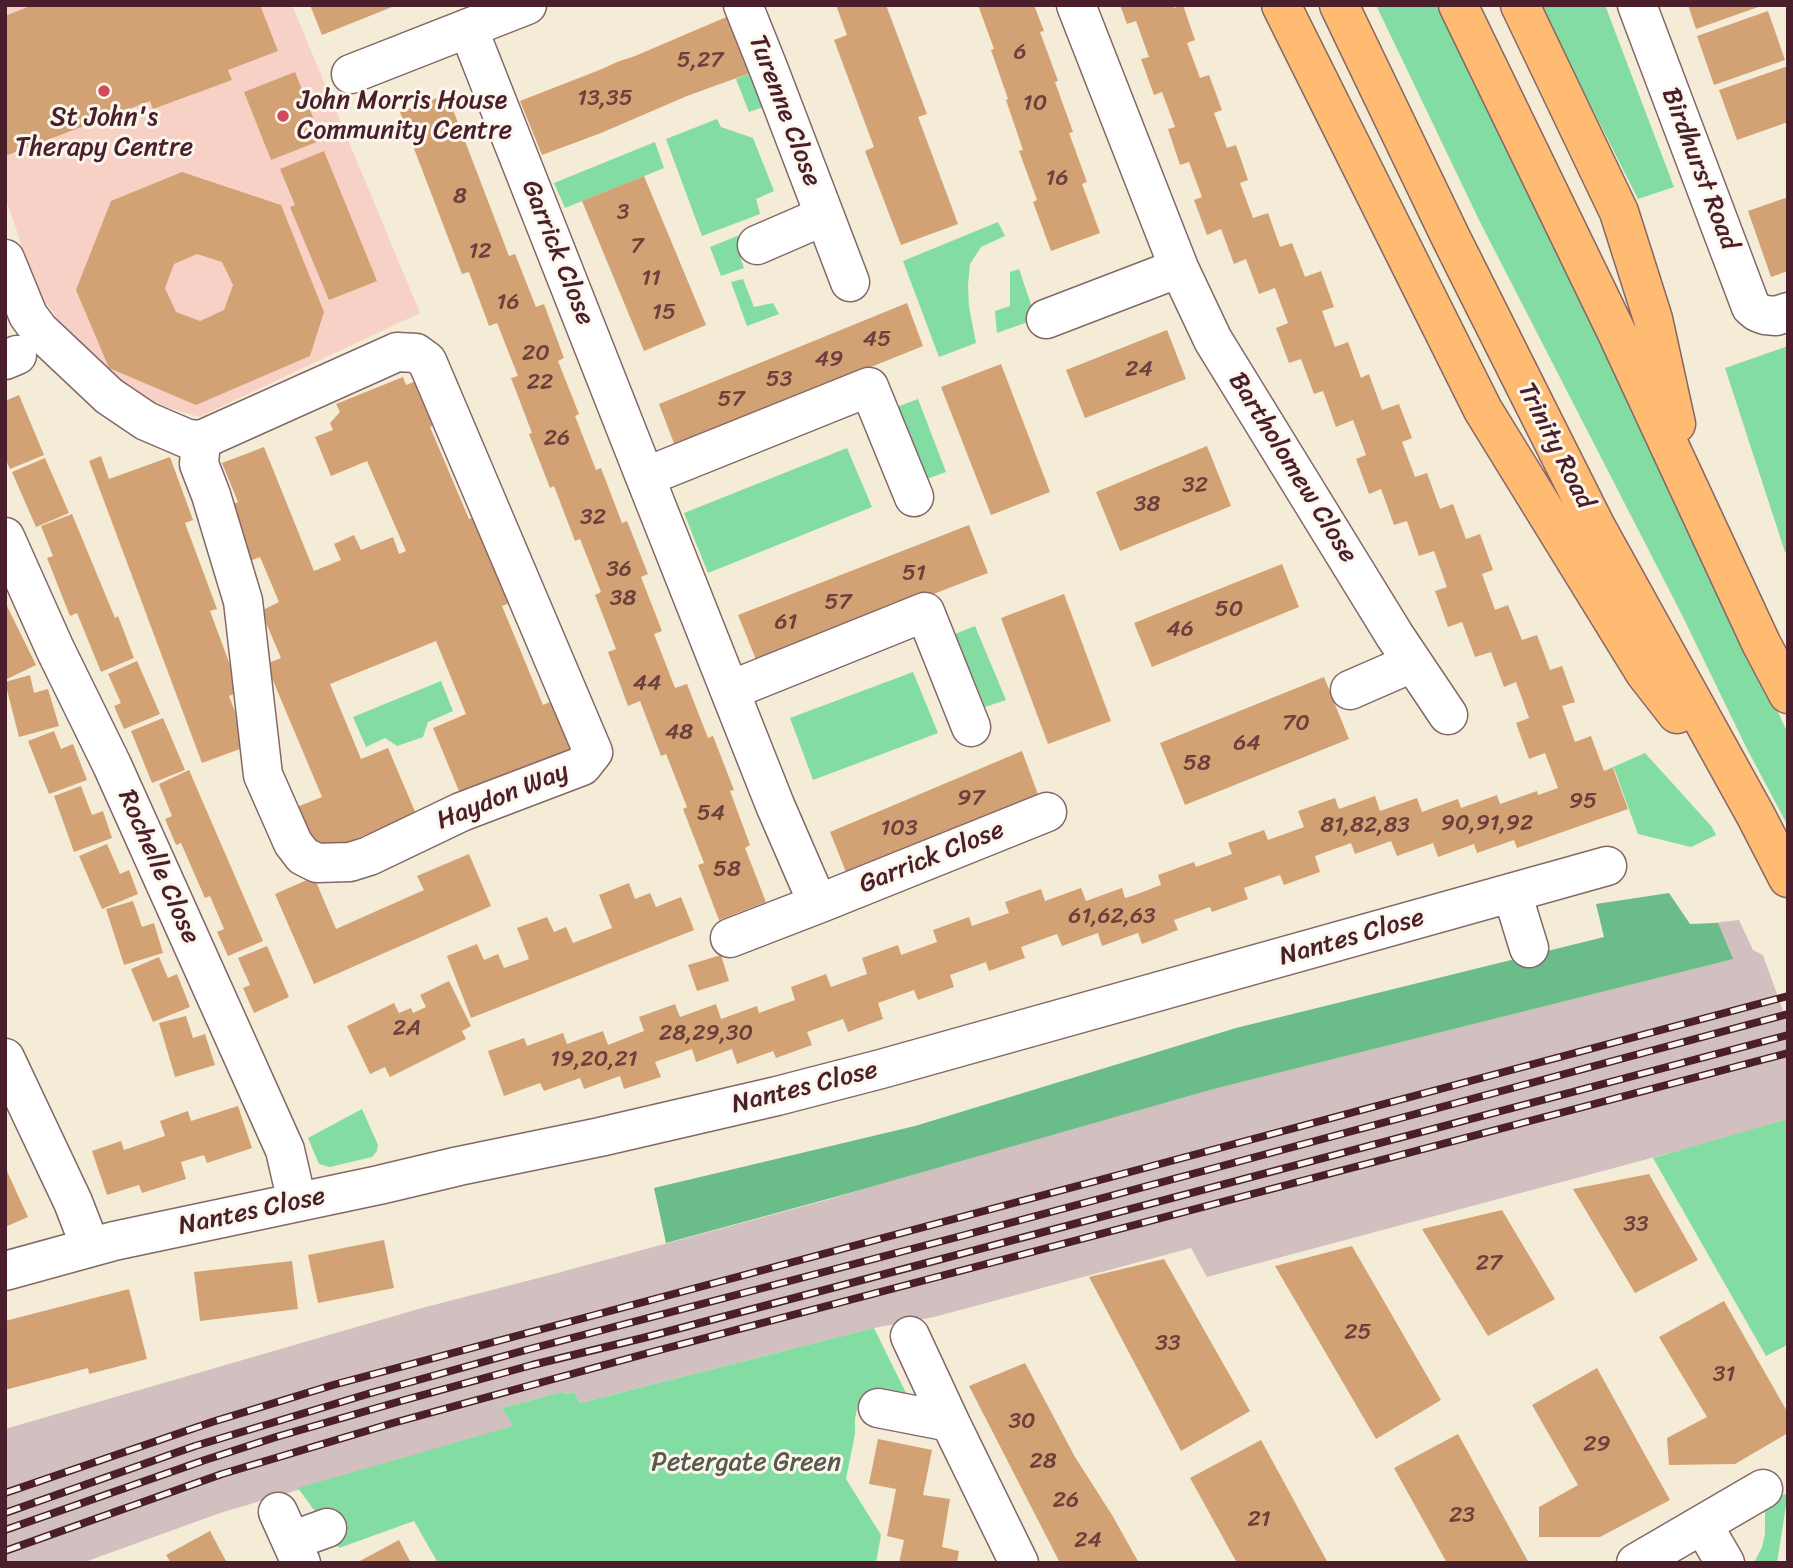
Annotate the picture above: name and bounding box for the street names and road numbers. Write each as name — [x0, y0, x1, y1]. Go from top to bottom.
street label: Turenne Close — [741, 31, 827, 191]
street label: Birdhurst Road — [1654, 84, 1744, 254]
street label: Garrick Close — [514, 176, 600, 330]
street label: Bartholomew Close — [1221, 367, 1363, 569]
street label: Trinity Road — [1510, 378, 1600, 514]
street label: Haydon Way — [433, 756, 573, 838]
street label: Rochelle Close — [110, 785, 206, 949]
street label: Garrick Close — [855, 815, 1009, 901]
street label: Nantes Close — [1276, 902, 1428, 974]
street label: Nantes Close — [729, 1055, 881, 1121]
street label: Nantes Close — [176, 1181, 328, 1243]

